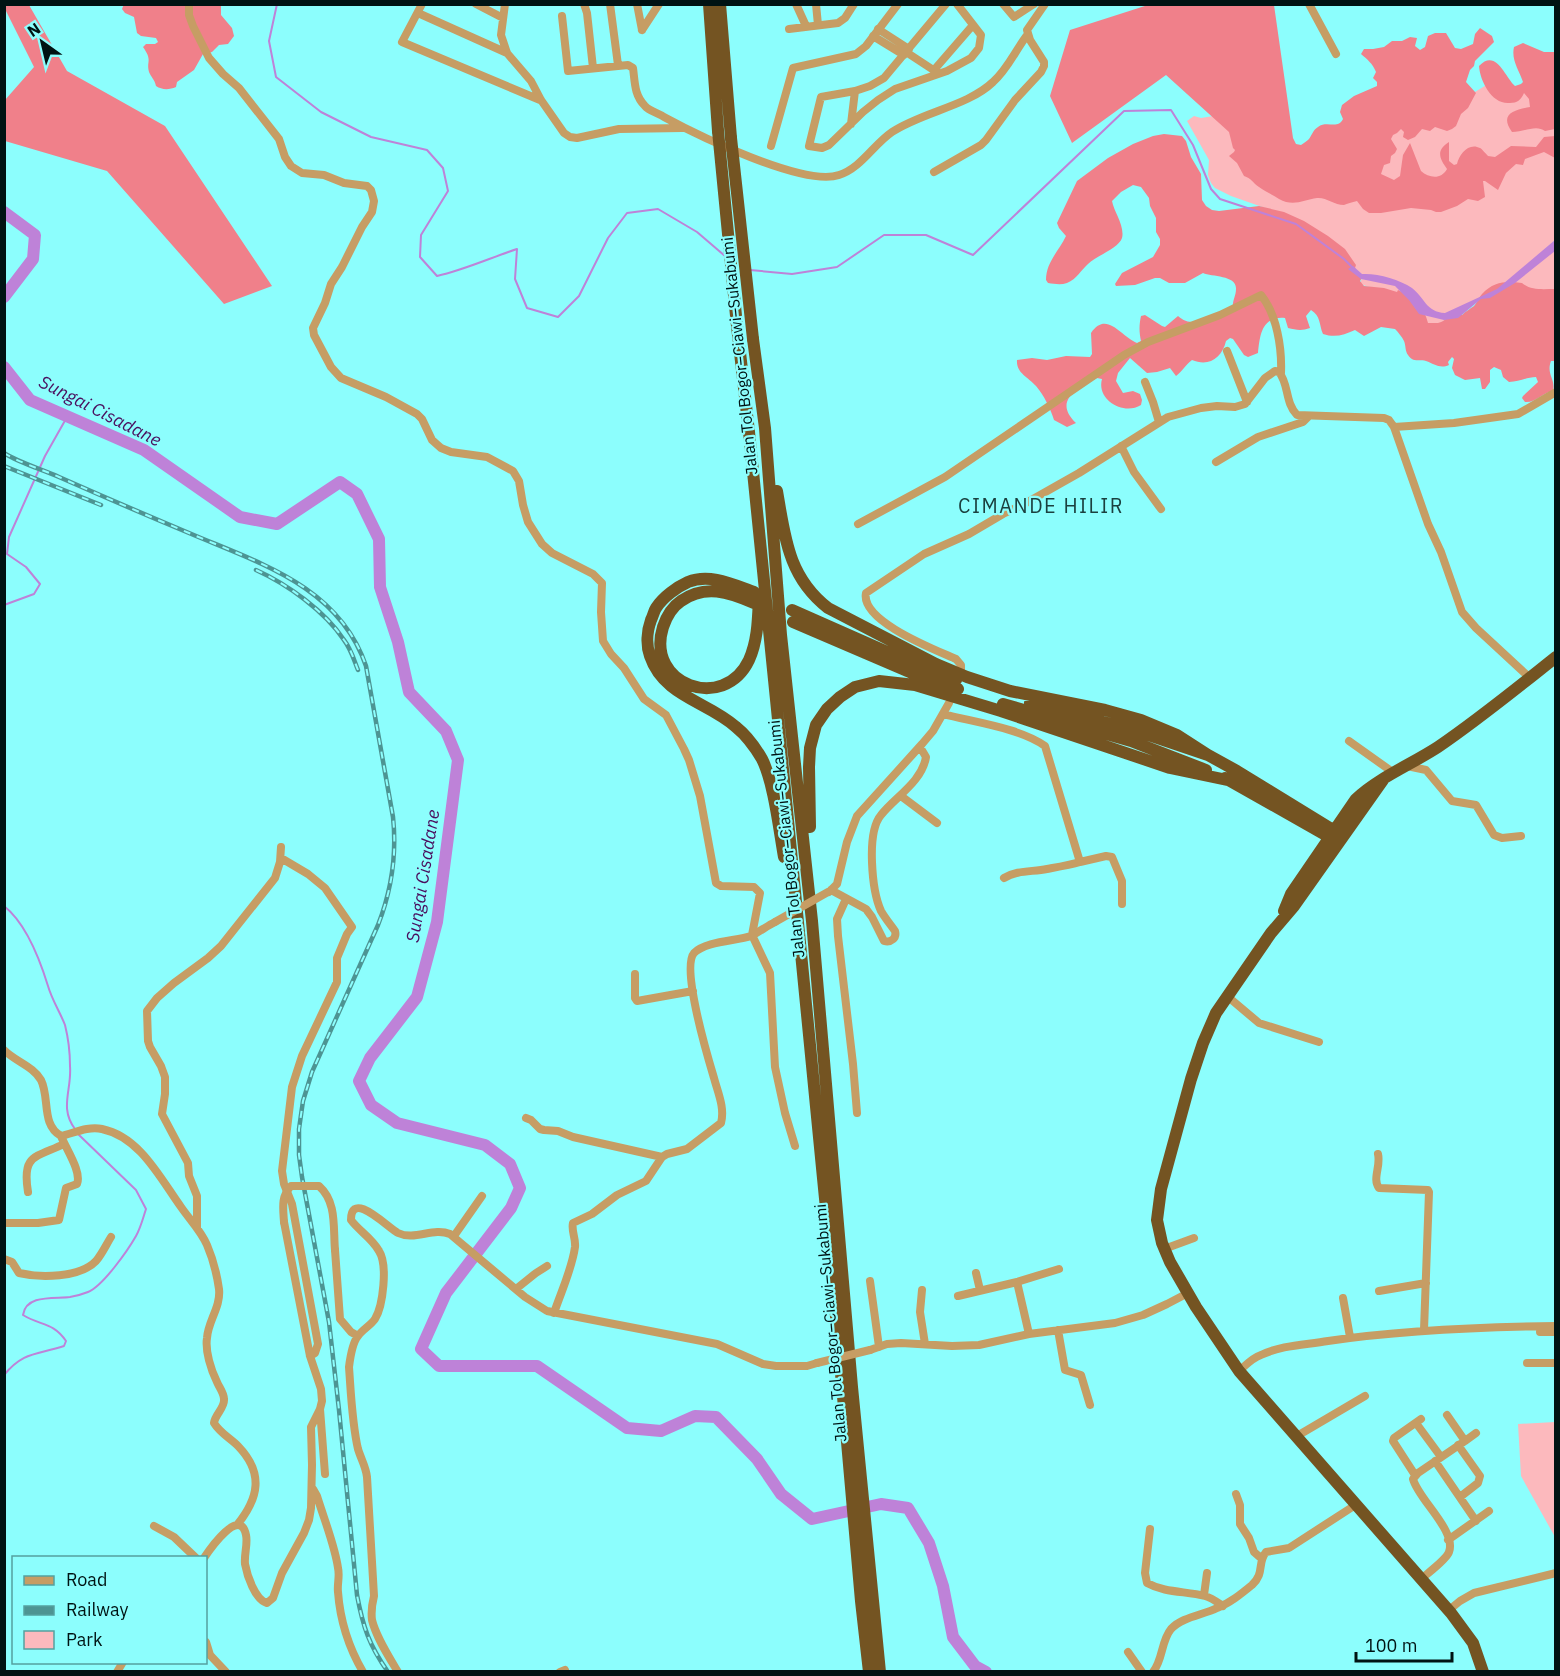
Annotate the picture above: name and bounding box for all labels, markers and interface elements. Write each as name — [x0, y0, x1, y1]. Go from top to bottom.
north arrow — [12, 12, 72, 72]
text: N — [23, 18, 44, 41]
street label: Jalan Tol Bogor–Ciawi–Sukabumi — [717, 236, 761, 476]
water label: Sungai Cisadane — [35, 370, 165, 451]
district label: CIMANDE HILIR — [958, 492, 1124, 519]
street label: Jalan Tol Bogor–Ciawi–Sukabumi — [764, 719, 808, 959]
water label: Sungai Cisadane — [401, 808, 444, 944]
street label: Jalan Tol Bogor–Ciawi–Sukabumi — [810, 1203, 850, 1443]
legend — [12, 1556, 207, 1664]
text: Road — [66, 1568, 107, 1591]
text: Railway — [66, 1598, 128, 1621]
scale bar — [1356, 1625, 1452, 1663]
text: Park — [66, 1628, 103, 1651]
text: 100 m — [1365, 1634, 1417, 1657]

